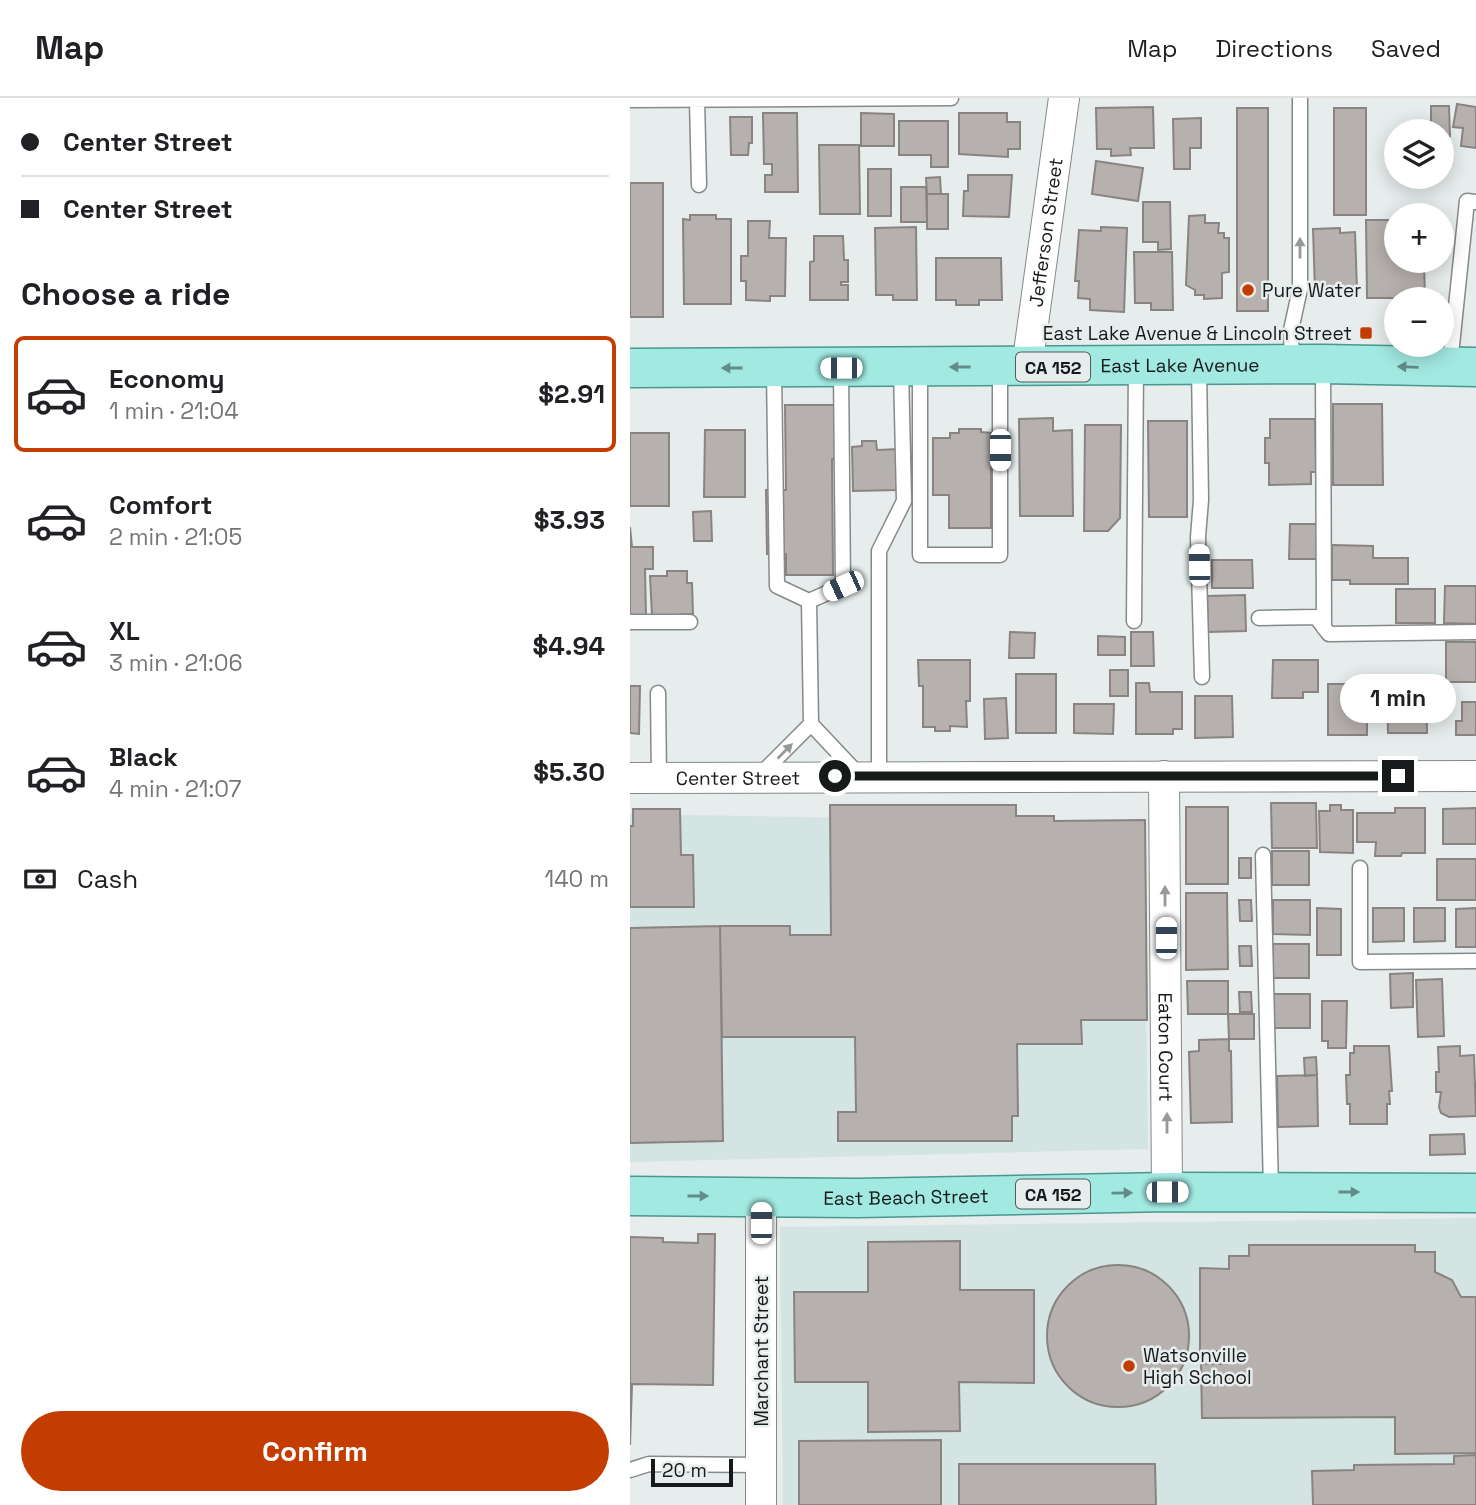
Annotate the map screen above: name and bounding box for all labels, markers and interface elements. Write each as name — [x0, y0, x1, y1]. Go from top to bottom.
text: Map — [35, 27, 104, 69]
text: Map — [1127, 33, 1177, 64]
text: Directions — [1215, 33, 1333, 64]
text: Saved — [1371, 33, 1441, 64]
map controls — [1384, 119, 1454, 357]
button: layers — [1384, 119, 1454, 189]
text: Center Street — [63, 125, 233, 159]
street label: Jefferson Street — [1023, 156, 1068, 308]
text: Center Street — [63, 192, 233, 226]
button: + — [1384, 203, 1454, 273]
one-way arrow — [1294, 237, 1306, 259]
text: Choose a ride — [21, 274, 231, 314]
place label: Pure Water — [1262, 278, 1361, 303]
marker: Pure Water — [1240, 282, 1256, 298]
button: − — [1384, 287, 1454, 357]
place label: East Lake Avenue & Lincoln Street — [1043, 321, 1352, 346]
marker: East Lake Avenue & Lincoln Street — [1358, 325, 1374, 341]
street label: East Lake Avenue — [1100, 352, 1260, 378]
road number: CA 152 — [1016, 353, 1090, 382]
car — [821, 358, 863, 379]
one-way arrow — [949, 361, 971, 373]
one-way arrow — [1397, 361, 1419, 372]
text: Economy — [109, 362, 225, 396]
one-way arrow — [721, 362, 743, 374]
icon: car — [25, 363, 88, 426]
text: $2.91 — [538, 377, 605, 411]
text: 1 min · 21:04 — [109, 396, 239, 426]
car — [990, 429, 1011, 471]
text: Comfort — [109, 488, 212, 522]
icon: car — [25, 489, 88, 552]
text: $3.93 — [534, 503, 605, 537]
text: 2 min · 21:05 — [109, 522, 242, 552]
car — [1189, 544, 1210, 586]
car — [820, 568, 867, 604]
text: XL — [109, 614, 140, 648]
icon: car — [25, 615, 88, 678]
text: $4.94 — [532, 629, 605, 663]
text: 3 min · 21:06 — [109, 648, 243, 678]
callout: 1 min — [1340, 674, 1456, 724]
text: 1 min — [1370, 683, 1426, 713]
text: Black — [109, 740, 178, 774]
icon: car — [25, 741, 88, 804]
one-way arrow — [776, 742, 793, 759]
text: $5.30 — [533, 755, 605, 789]
route start — [819, 760, 851, 792]
route end — [1382, 760, 1414, 792]
street label: Center Street — [676, 765, 800, 790]
text: 4 min · 21:07 — [109, 774, 242, 804]
icon: cash — [21, 860, 59, 898]
text: Cash — [77, 862, 138, 896]
text: 140 m — [545, 864, 609, 894]
one-way arrow — [1159, 885, 1171, 907]
car — [1156, 917, 1177, 959]
street label: Eaton Court — [1153, 992, 1179, 1102]
one-way arrow — [1161, 1112, 1173, 1134]
road number: CA 152 — [1016, 1180, 1090, 1209]
car — [1147, 1182, 1189, 1203]
street label: East Beach Street — [823, 1183, 989, 1211]
one-way arrow — [1338, 1186, 1360, 1198]
one-way arrow — [1111, 1187, 1133, 1198]
one-way arrow — [687, 1190, 709, 1202]
car — [751, 1202, 772, 1244]
street label: Marchant Street — [749, 1275, 774, 1427]
place label: Watsonville High School — [1143, 1343, 1252, 1390]
marker: Watsonville High School — [1121, 1358, 1137, 1374]
button: Confirm — [21, 1411, 609, 1491]
scale bar — [651, 1456, 733, 1488]
text: 20 m — [662, 1458, 707, 1483]

